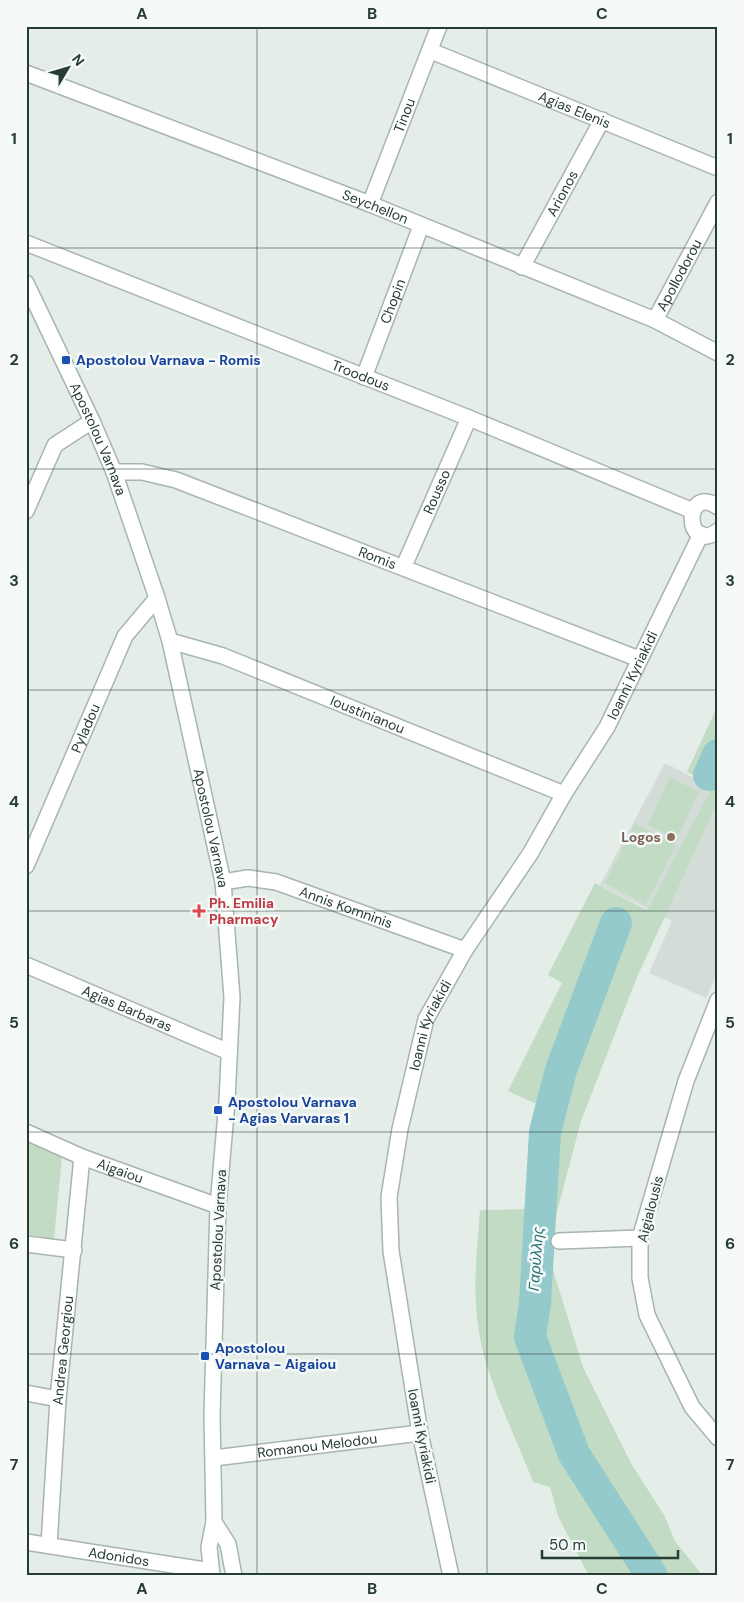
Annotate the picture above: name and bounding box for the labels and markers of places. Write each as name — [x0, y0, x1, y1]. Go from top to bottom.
place label: Apostolou Varnava - Romis — [76, 351, 261, 369]
marker: Apostolou Varnava - Romis — [60, 354, 72, 366]
place label: Logos — [621, 828, 661, 846]
marker: Logos — [665, 831, 677, 843]
place label: Ph. Emilia Pharmacy — [209, 894, 279, 928]
marker: Ph. Emilia Pharmacy — [193, 905, 205, 917]
place label: Apostolou Varnava - Agias Varvaras 1 — [228, 1093, 357, 1127]
marker: Apostolou Varnava - Agias Varvaras 1 — [212, 1104, 224, 1116]
place label: Apostolou Varnava - Aigaiou — [215, 1339, 336, 1373]
marker: Apostolou Varnava - Aigaiou — [199, 1350, 211, 1362]

